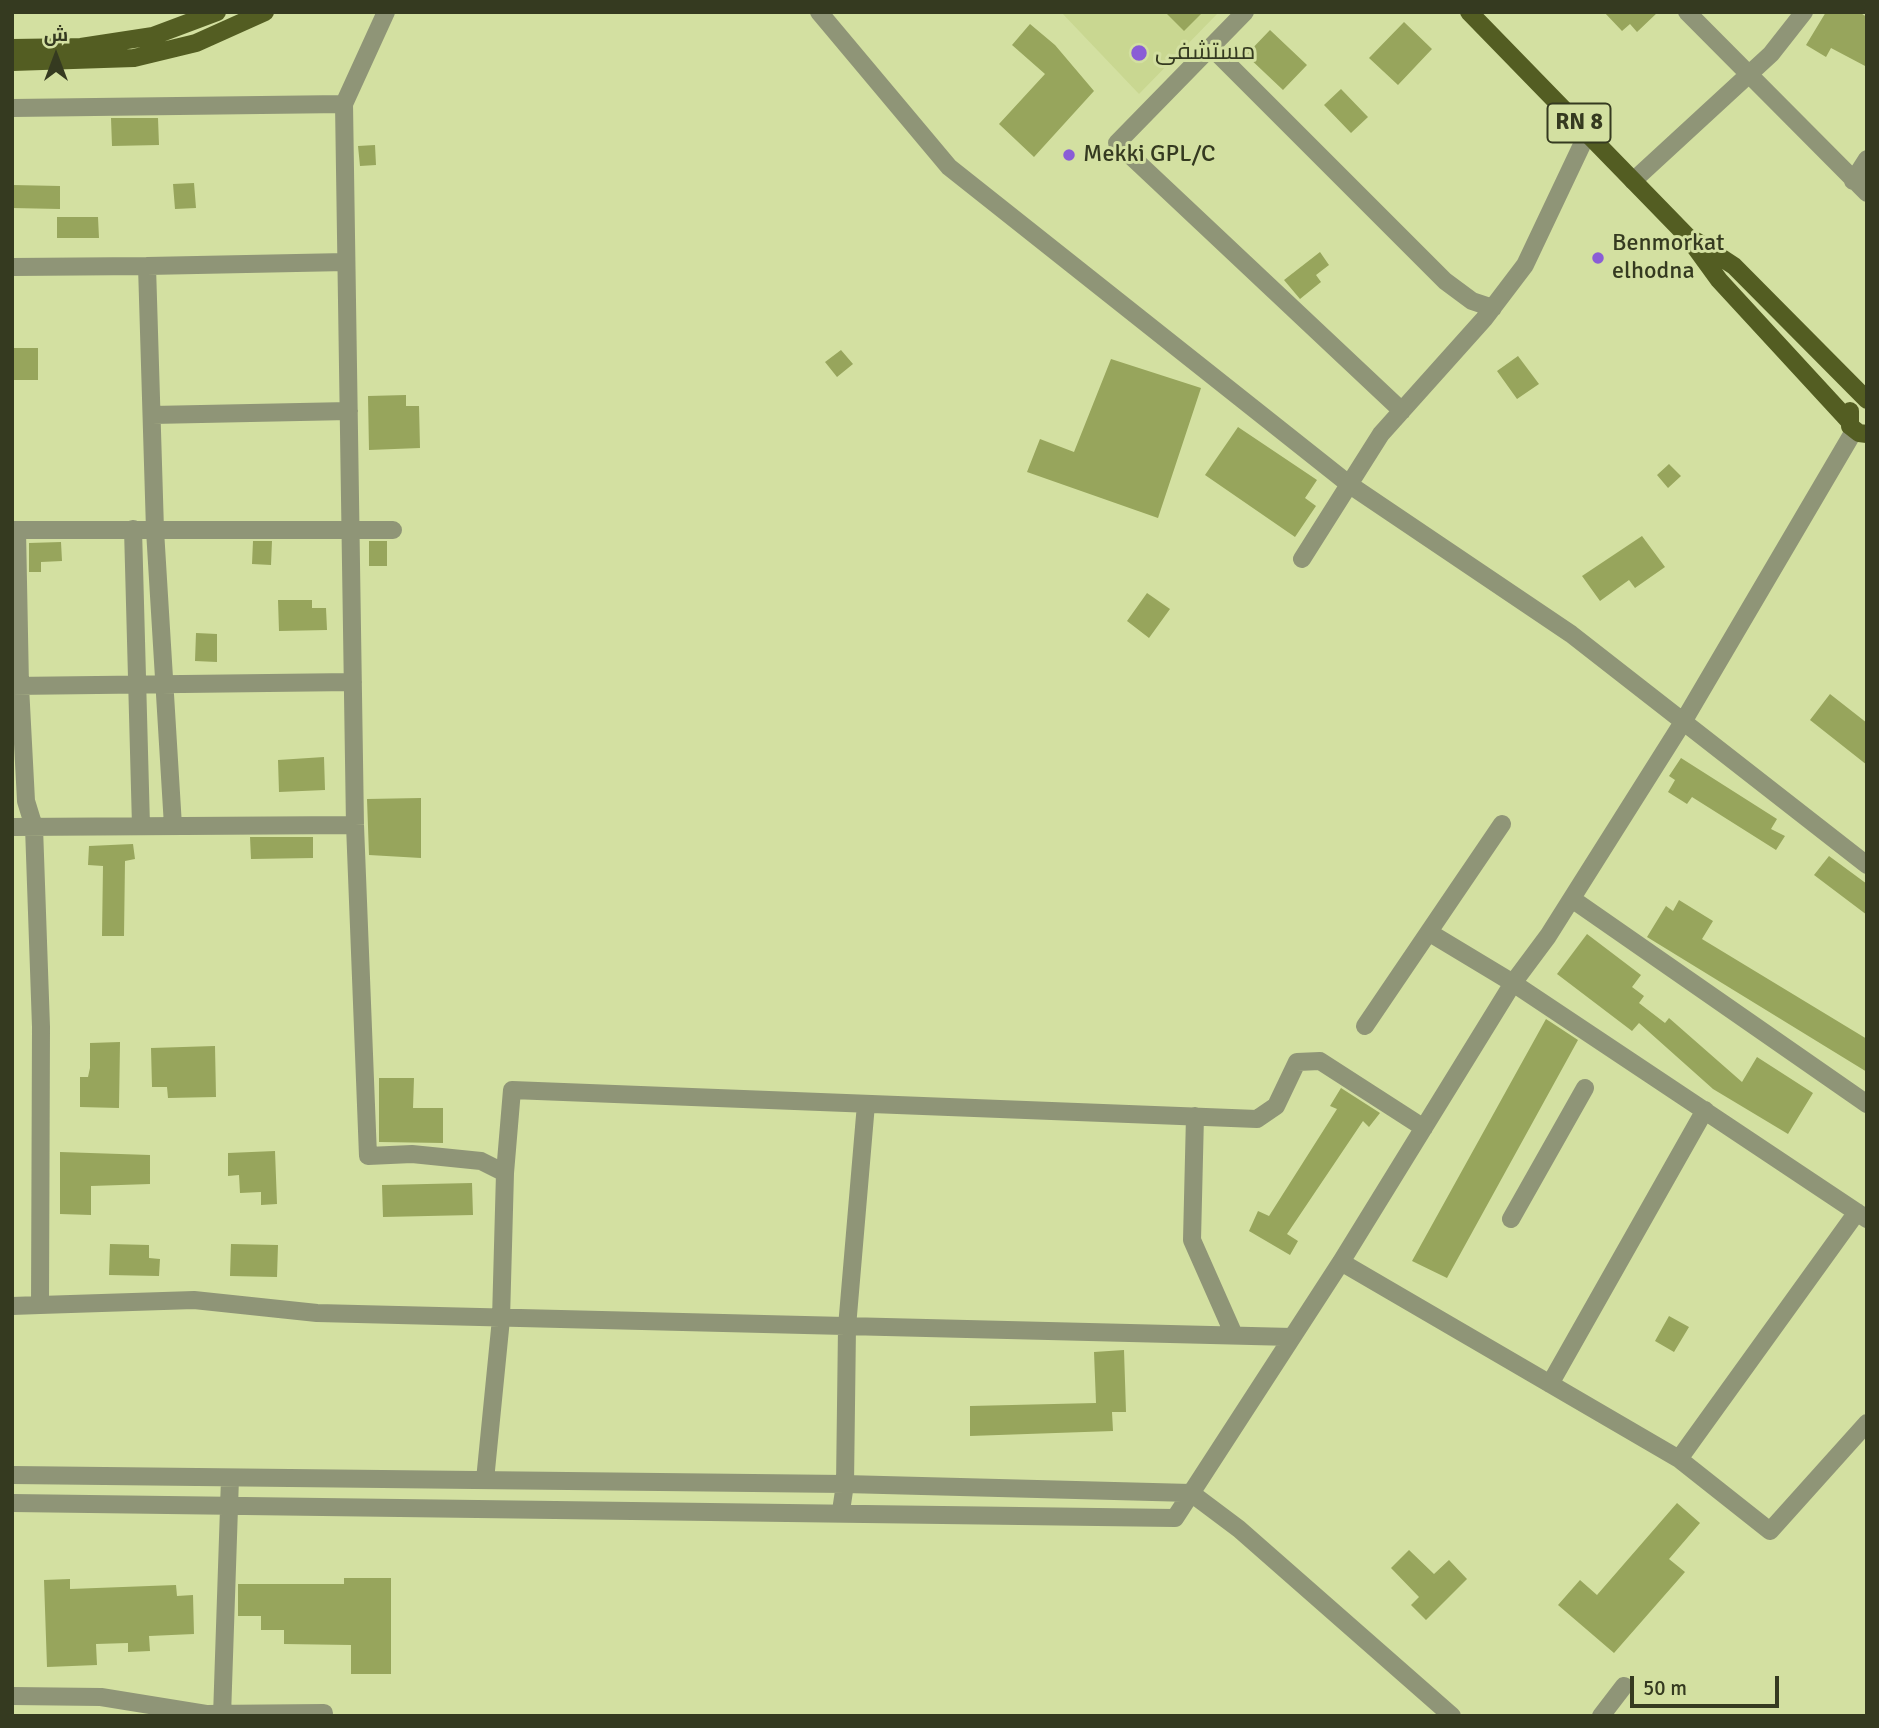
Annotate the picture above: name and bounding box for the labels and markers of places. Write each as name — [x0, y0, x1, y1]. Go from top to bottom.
place label: مستشفى — [1155, 39, 1255, 67]
marker: مستشفى — [1129, 43, 1149, 63]
place label: Mekki GPL/C — [1083, 141, 1215, 169]
marker: Mekki GPL/C — [1061, 147, 1077, 163]
place label: Benmorkat elhodna — [1612, 230, 1724, 286]
marker: Benmorkat elhodna — [1590, 250, 1606, 266]

